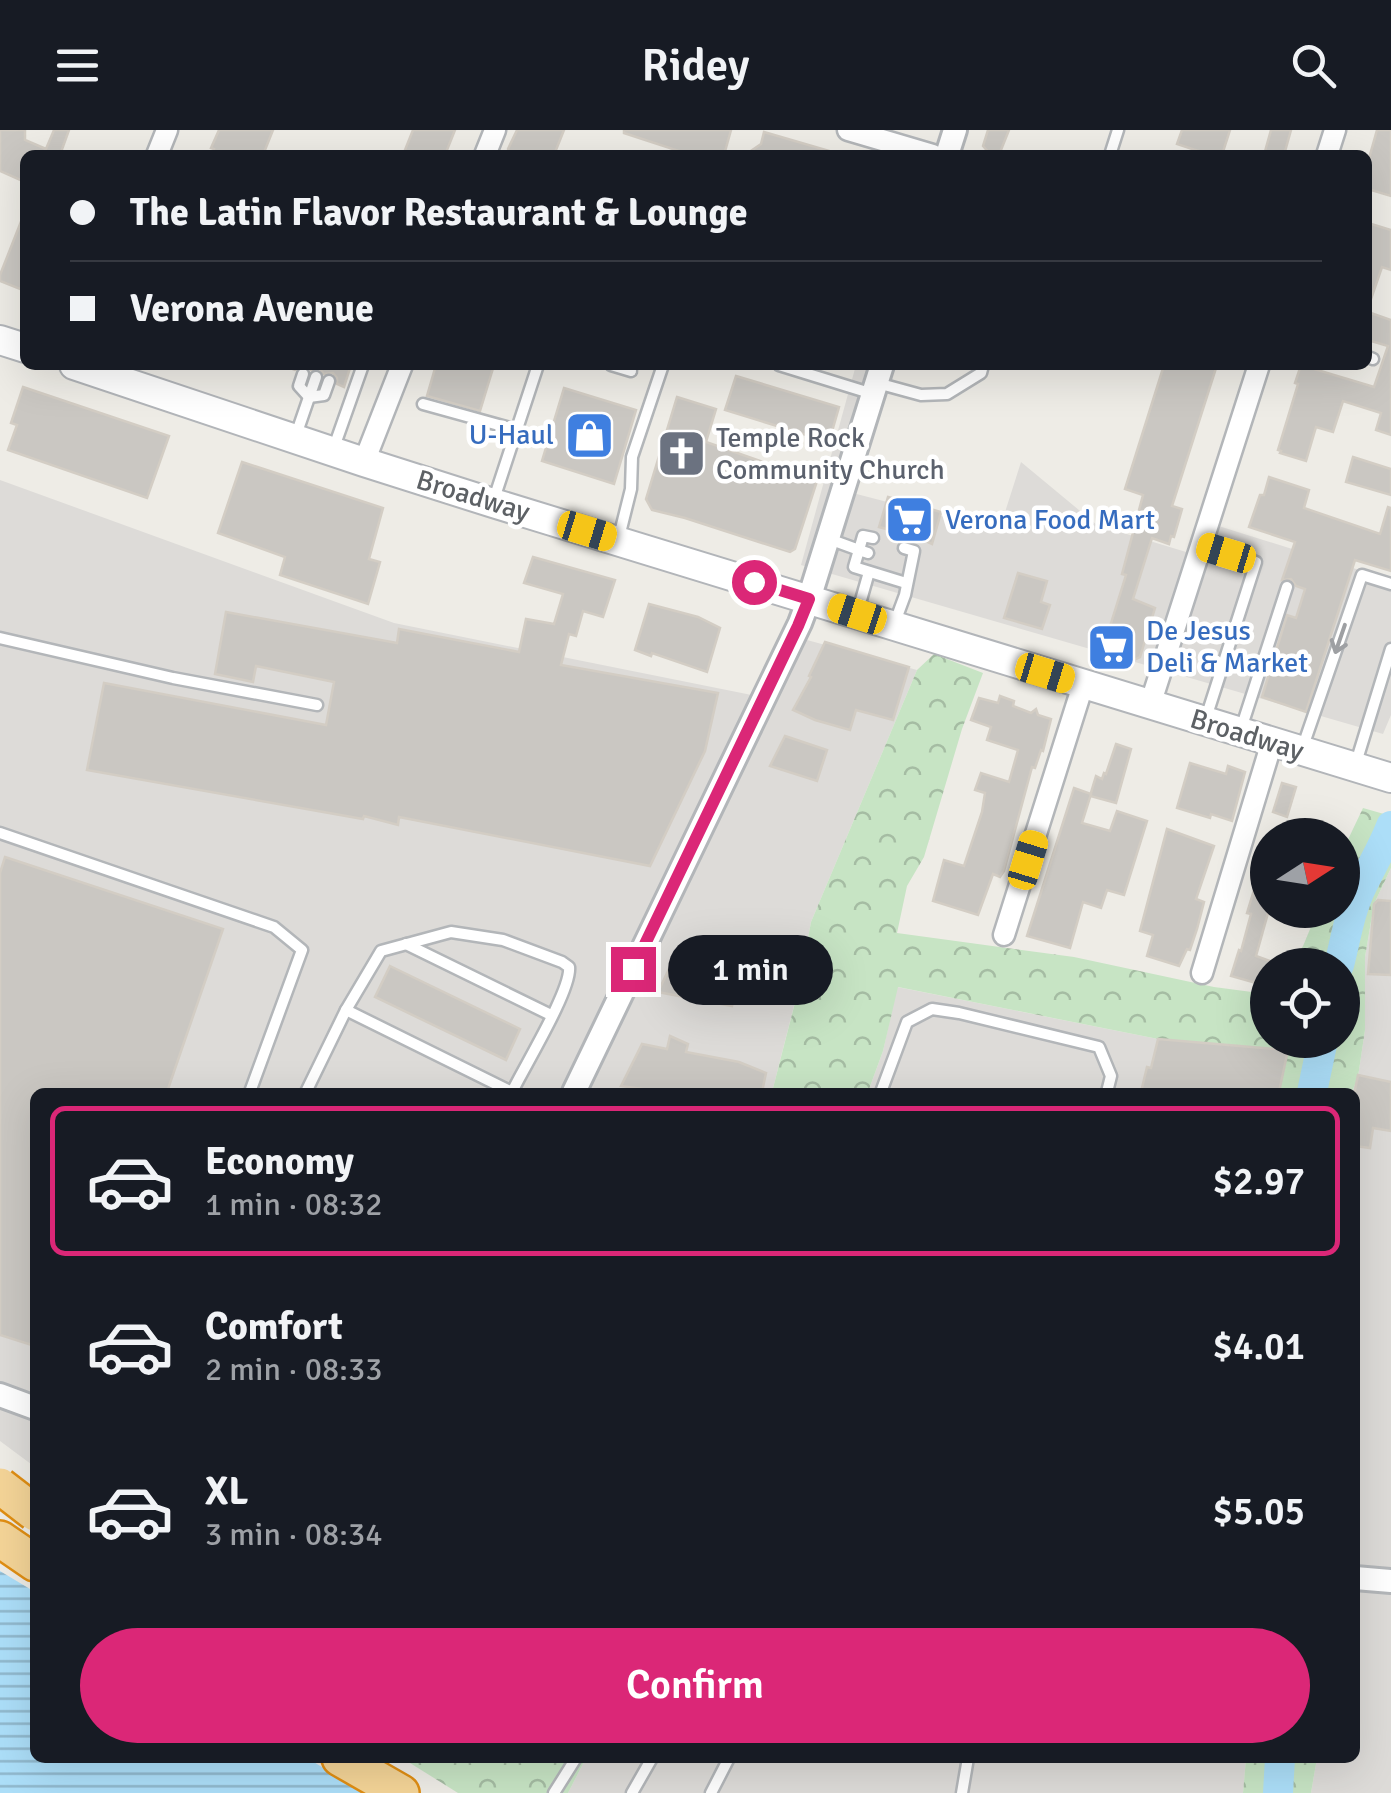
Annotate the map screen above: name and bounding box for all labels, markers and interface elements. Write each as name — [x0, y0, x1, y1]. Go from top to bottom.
icon: menu — [50, 38, 105, 93]
text: Ridey — [642, 38, 749, 93]
icon: search — [1286, 38, 1341, 93]
text: The Latin Flavor Restaurant & Lounge — [130, 189, 748, 236]
text: Verona Avenue — [130, 285, 374, 332]
shop icon: U-Haul — [563, 409, 615, 461]
place label: U-Haul — [469, 418, 554, 452]
place label: Temple Rock Community Church — [716, 421, 945, 487]
church icon: Temple Rock Community Church — [655, 428, 707, 480]
street label: Broadway — [412, 463, 534, 529]
supermarket icon: Verona Food Mart — [884, 494, 936, 546]
place label: Verona Food Mart — [945, 503, 1155, 537]
car — [554, 508, 620, 554]
car — [1193, 530, 1259, 576]
route start — [732, 560, 777, 605]
car — [824, 590, 890, 638]
place label: De Jesus Deli & Market — [1146, 614, 1308, 680]
supermarket icon: De Jesus Deli & Market — [1085, 621, 1137, 673]
one-way arrow — [1330, 622, 1348, 654]
car — [1012, 650, 1078, 696]
street label: Broadway — [1186, 702, 1308, 768]
north arrow — [1250, 818, 1360, 928]
map controls — [1250, 818, 1360, 1058]
car — [1005, 827, 1051, 893]
callout: 1 min — [668, 934, 833, 1004]
route end — [611, 947, 656, 992]
button: locate — [1250, 948, 1360, 1058]
text: 1 min — [712, 950, 789, 989]
icon: car — [85, 1136, 175, 1226]
text: Economy — [205, 1138, 354, 1185]
text: $2.97 — [1212, 1158, 1305, 1205]
text: 1 min · 08:32 — [205, 1185, 383, 1224]
icon: car — [85, 1301, 175, 1391]
text: Comfort — [205, 1303, 343, 1350]
text: $4.01 — [1212, 1323, 1305, 1370]
text: 2 min · 08:33 — [205, 1350, 383, 1389]
icon: car — [85, 1466, 175, 1556]
text: XL — [205, 1468, 248, 1515]
text: $5.05 — [1212, 1488, 1305, 1535]
text: 3 min · 08:34 — [205, 1515, 383, 1554]
button: Confirm — [80, 1628, 1310, 1743]

